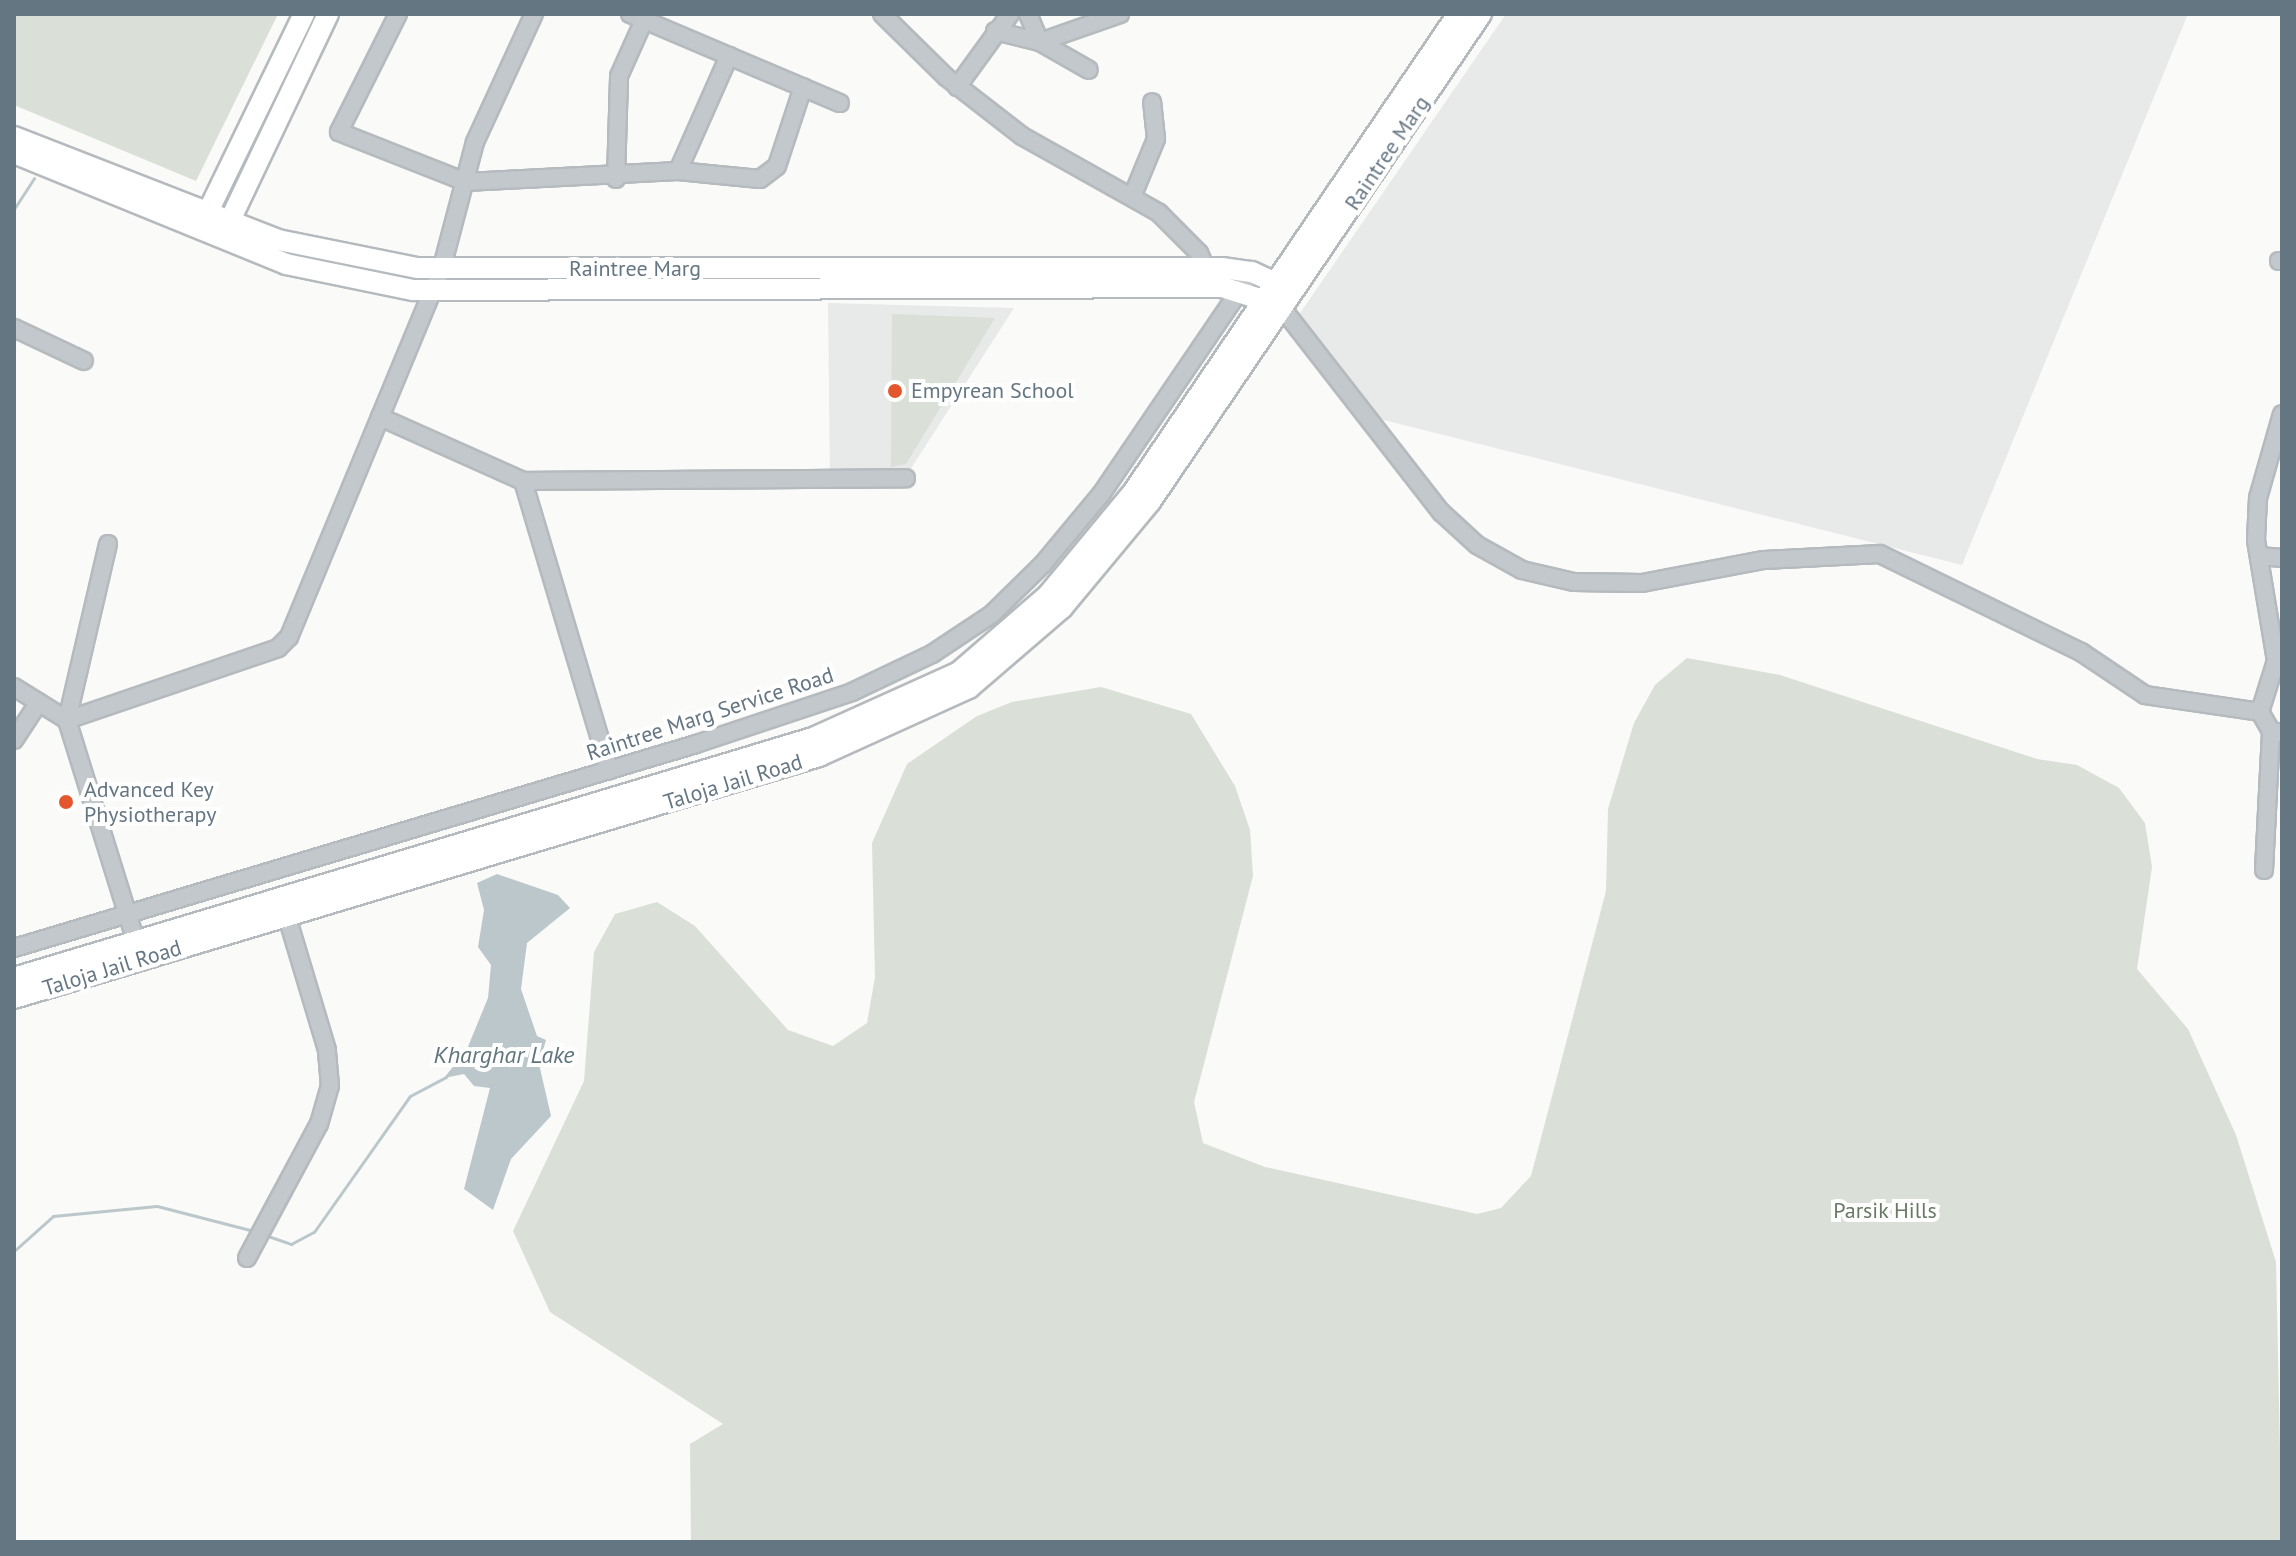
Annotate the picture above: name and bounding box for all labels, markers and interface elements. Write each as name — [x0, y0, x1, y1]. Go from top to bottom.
street label: Raintree Marg — [1339, 91, 1435, 215]
street label: Raintree Marg — [569, 256, 701, 282]
place label: Empyrean School — [911, 378, 1074, 404]
marker: Empyrean School — [886, 382, 904, 400]
street label: Raintree Marg Service Road — [583, 662, 837, 766]
street label: Taloja Jail Road — [660, 748, 806, 816]
place label: Advanced Key Physiotherapy — [84, 776, 216, 828]
marker: Advanced Key Physiotherapy — [55, 791, 77, 813]
street label: Taloja Jail Road — [39, 934, 185, 1002]
water label: Kharghar Lake — [434, 1041, 574, 1069]
park label: Parsik Hills — [1833, 1198, 1937, 1224]

